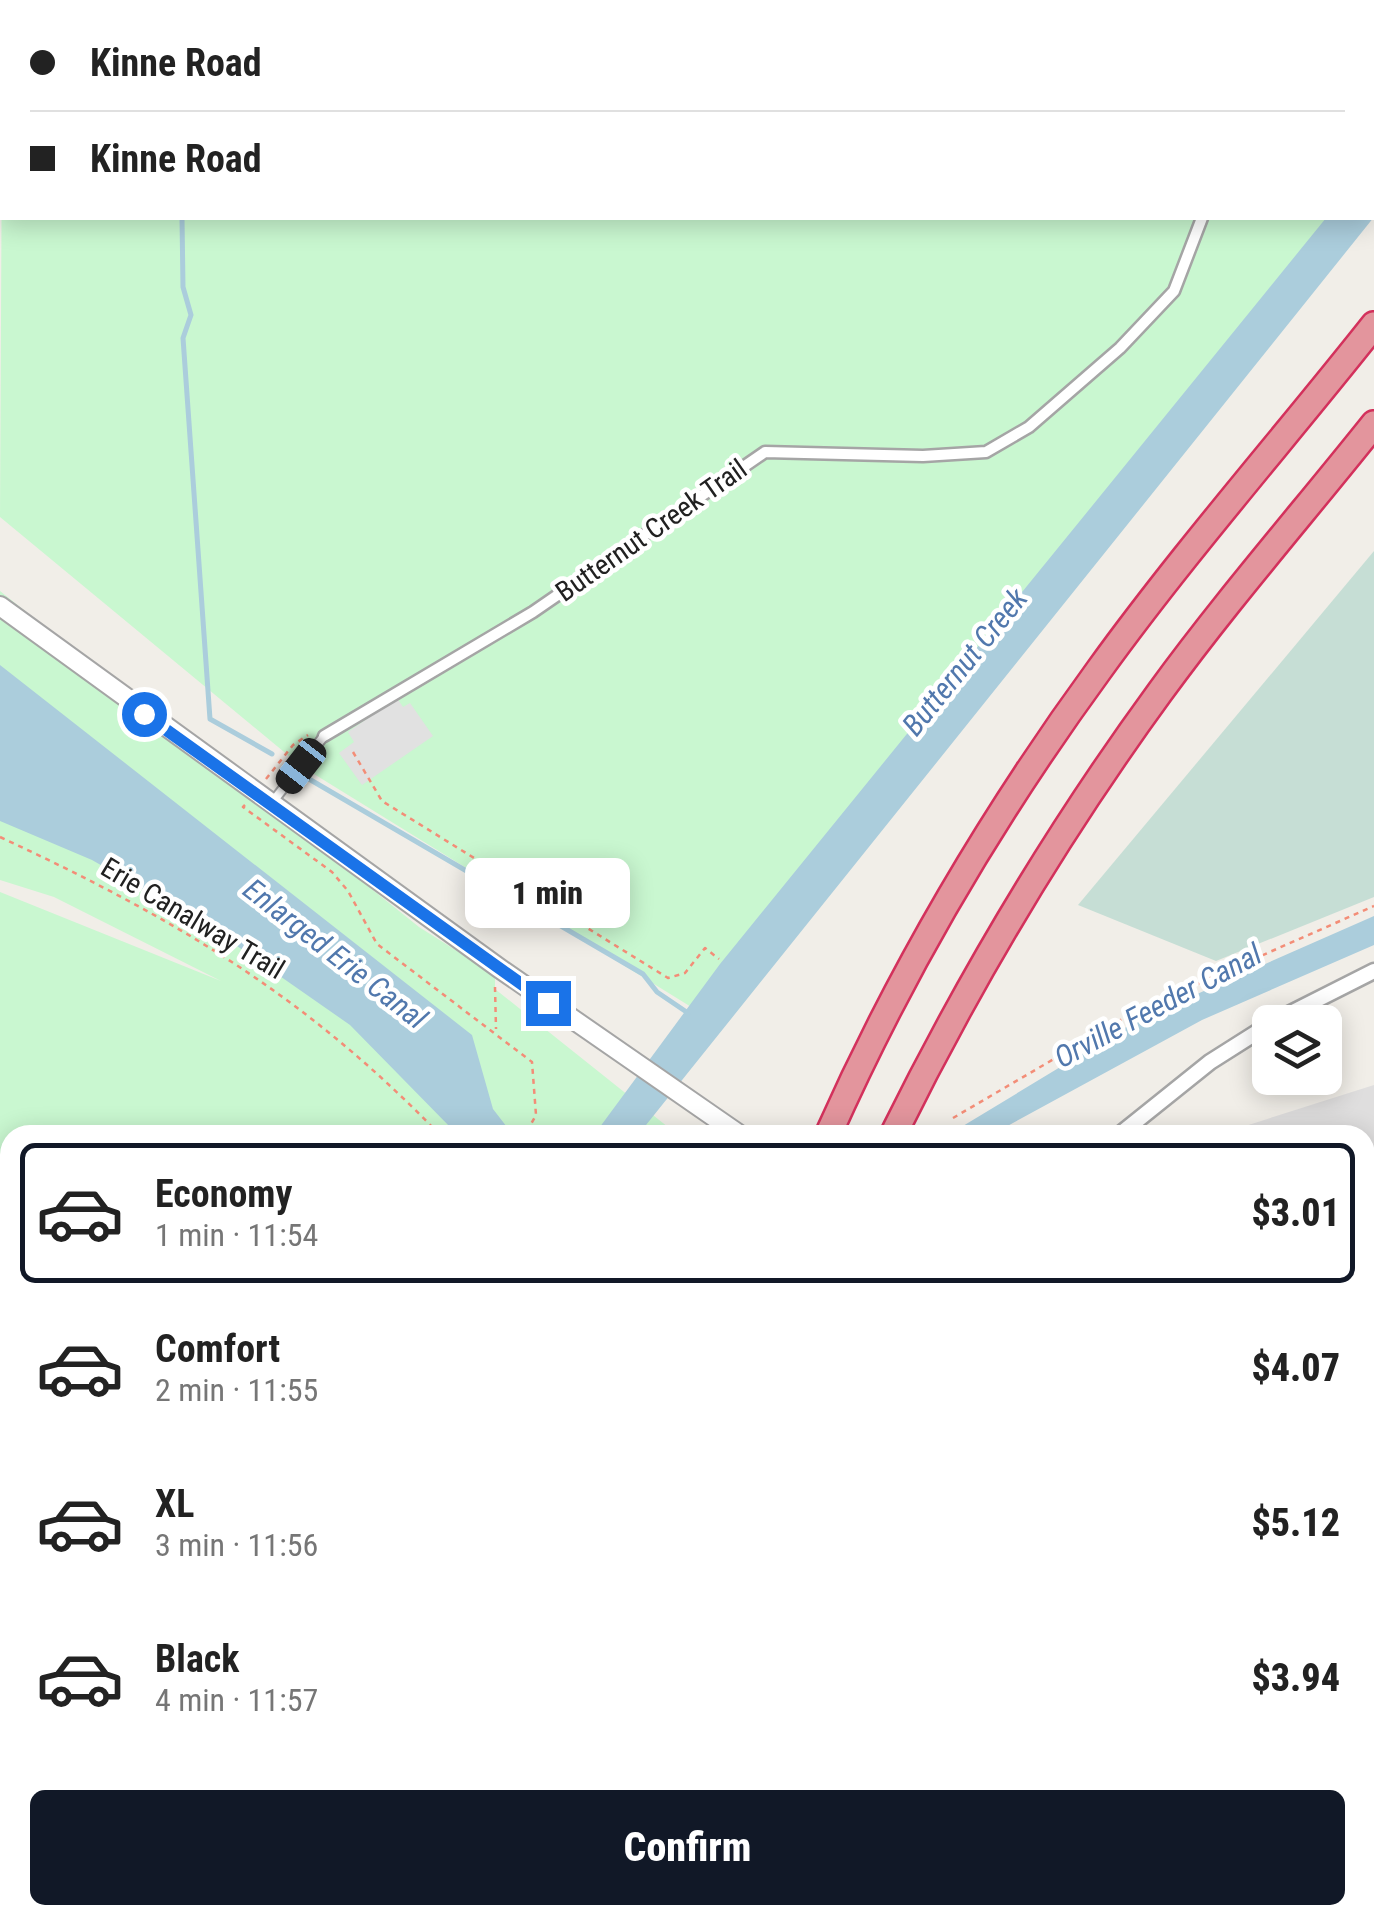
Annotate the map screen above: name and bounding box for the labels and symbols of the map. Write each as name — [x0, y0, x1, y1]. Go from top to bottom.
street label: Butternut Creek Trail — [549, 452, 753, 609]
water label: Butternut Creek — [895, 581, 1035, 742]
route start — [122, 692, 167, 737]
car — [271, 733, 331, 799]
street label: Erie Canalway Trail — [95, 851, 290, 986]
callout: 1 min — [466, 858, 630, 928]
water label: Enlarged Erie Canal — [237, 871, 434, 1036]
water label: Orville Feeder Canal — [1048, 936, 1268, 1075]
route end — [526, 981, 571, 1026]

